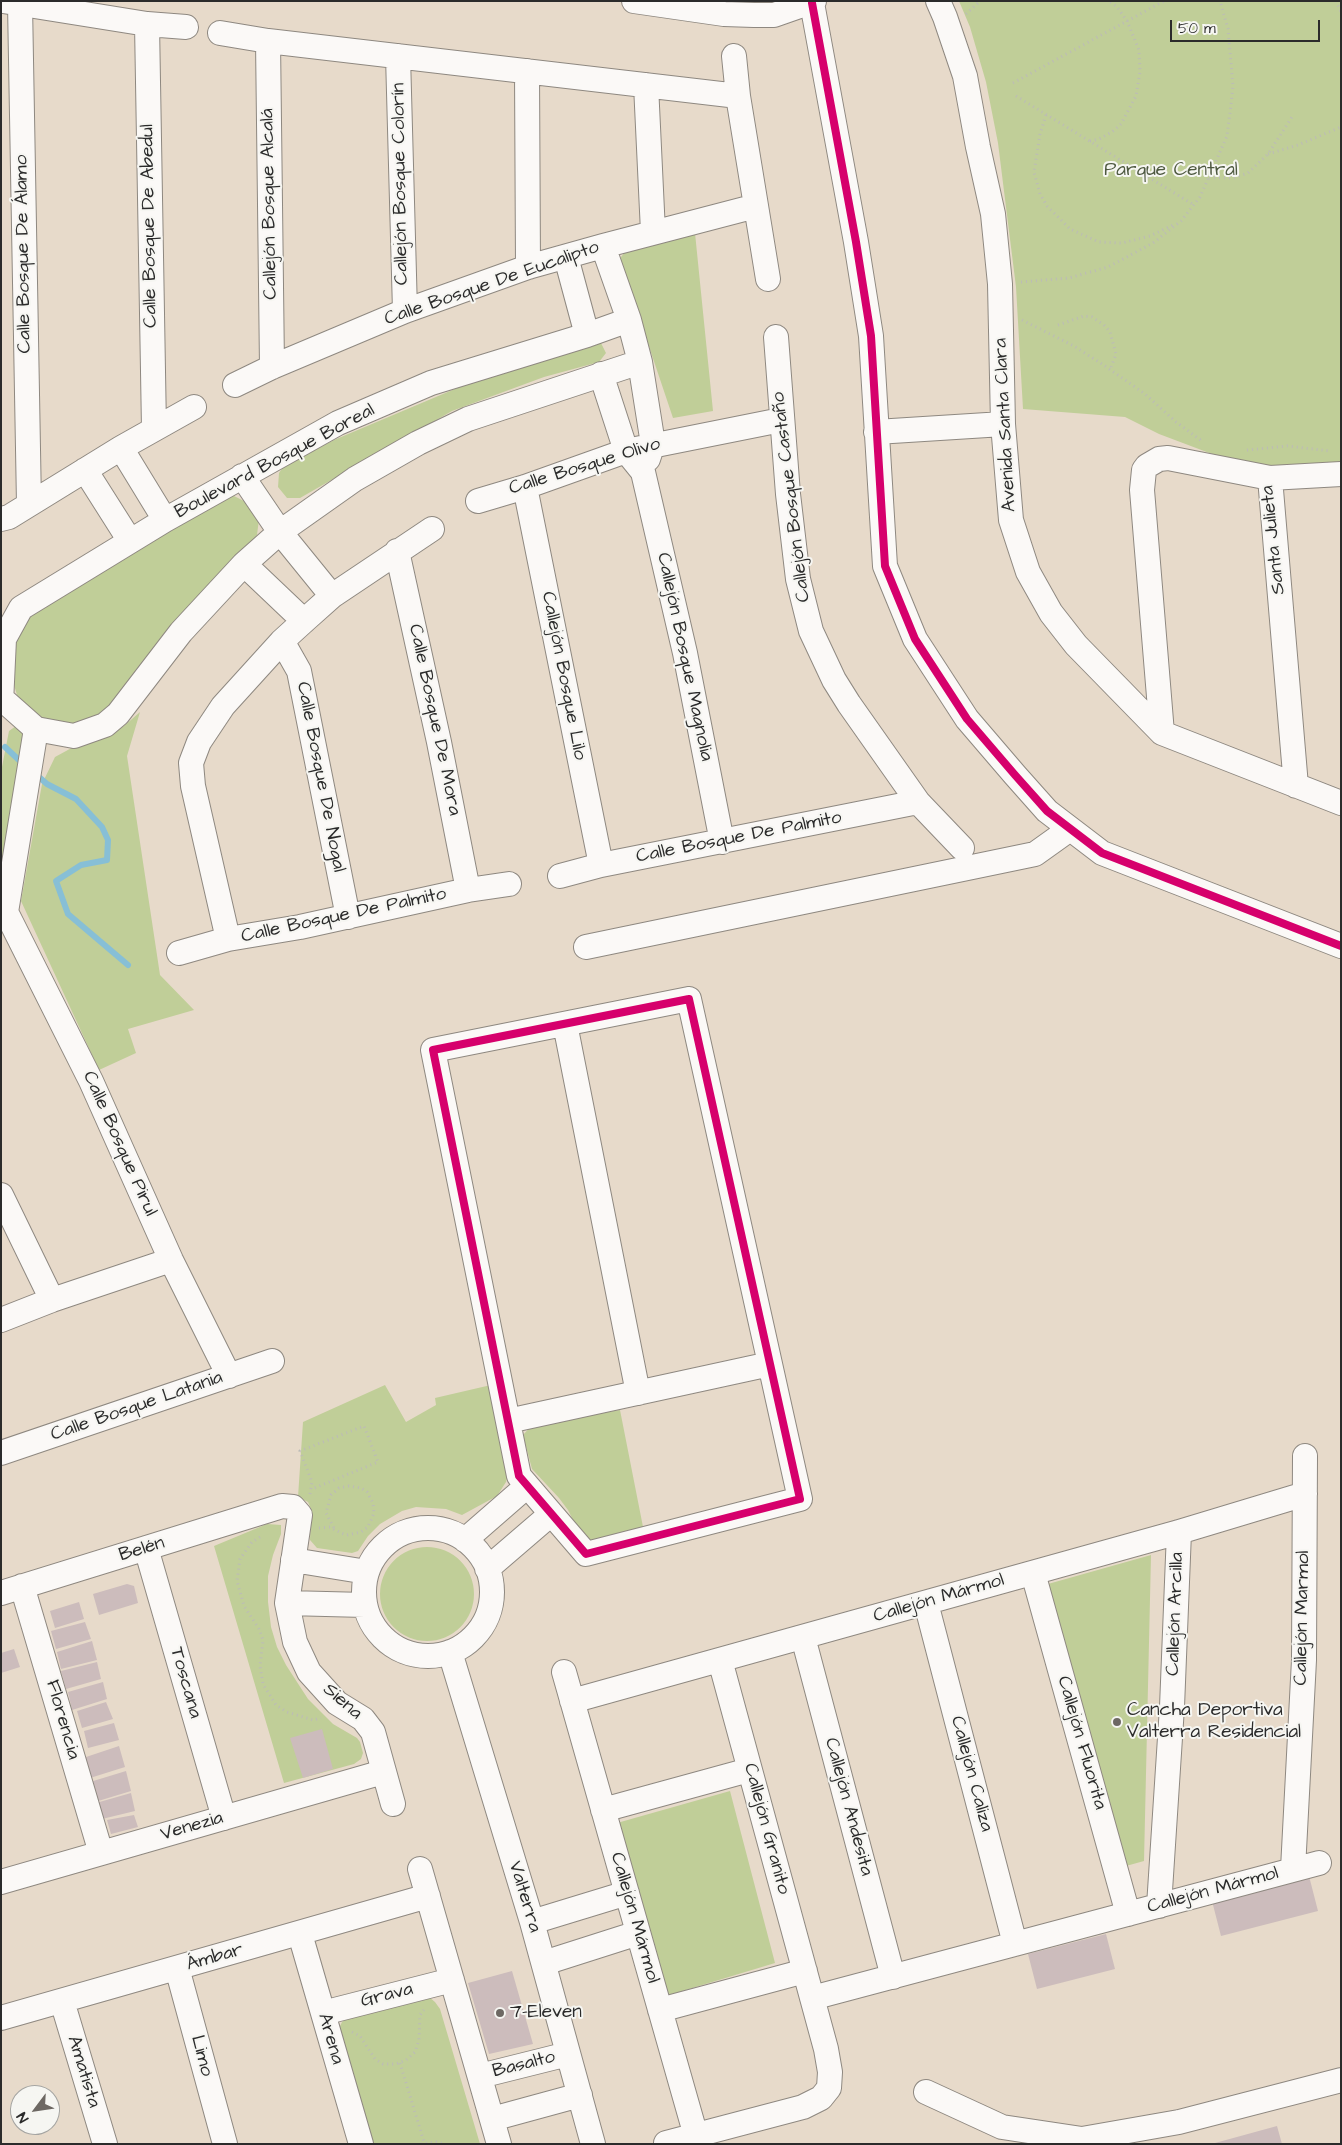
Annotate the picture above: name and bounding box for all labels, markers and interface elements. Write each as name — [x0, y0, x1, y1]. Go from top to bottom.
scale bar — [1172, 10, 1322, 42]
text: 50 m — [1178, 18, 1216, 39]
street label: Callejón Bosque Colorín — [388, 83, 414, 285]
street label: Callejón Bosque Alcalá — [257, 108, 283, 300]
street label: Calle Bosque De Abedul — [137, 124, 163, 328]
street label: Calle Bosque De Álamo — [11, 155, 37, 353]
park label: Parque Central — [1104, 160, 1238, 182]
street label: Calle Bosque De Eucalipto — [382, 236, 602, 332]
street label: Avenida Santa Clara — [990, 337, 1022, 513]
street label: Callejón Bosque Castaño — [768, 391, 816, 603]
street label: Boulevard Bosque Boreal — [171, 400, 379, 524]
street label: Calle Bosque Olivo — [507, 433, 663, 501]
street label: Santa Julieta — [1257, 484, 1291, 596]
street label: Callejón Bosque Magnolia — [651, 551, 717, 763]
street label: Callejón Bosque Lilo — [535, 590, 591, 762]
street label: Calle Bosque De Mora — [403, 622, 465, 818]
street label: Calle Bosque De Nogal — [290, 680, 350, 874]
street label: Calle Bosque De Palmito — [634, 807, 844, 869]
street label: Calle Bosque De Palmito — [239, 883, 449, 949]
street label: Calle Bosque Pirul — [77, 1068, 161, 1220]
street label: Calle Bosque Latania — [48, 1367, 226, 1447]
street label: Belén — [116, 1532, 168, 1568]
street label: Callejón Marmol — [1290, 1550, 1316, 1686]
street label: Callejón Arcilla — [1162, 1552, 1190, 1676]
street label: Callejón Mármol — [871, 1569, 1007, 1629]
street label: Toscana — [164, 1645, 206, 1721]
street label: Callejón Fluorita — [1051, 1674, 1111, 1812]
street label: Florencia — [40, 1678, 84, 1762]
street label: Siena — [318, 1679, 366, 1725]
place label: Cancha Deportiva Valterra Residencial — [1127, 1700, 1301, 1744]
street label: Callejón Caliza — [945, 1714, 997, 1834]
marker: Cancha Deportiva Valterra Residencial — [1111, 1716, 1123, 1728]
street label: Callejón Andesita — [819, 1735, 877, 1879]
street label: Callejón Granito — [738, 1761, 794, 1897]
street label: Venezia — [158, 1807, 226, 1847]
street label: Callejón Mármol — [604, 1850, 664, 1986]
street label: Valterra — [502, 1859, 546, 1935]
street label: Callejón Mármol — [1145, 1863, 1281, 1919]
street label: Ámbar — [184, 1939, 246, 1977]
street label: Grava — [359, 1979, 415, 2013]
place label: 7-Eleven — [510, 2002, 582, 2024]
marker: 7-Eleven — [494, 2007, 506, 2019]
street label: Arena — [312, 2011, 348, 2067]
street label: Amatista — [61, 2033, 105, 2111]
street label: Limo — [185, 2033, 217, 2079]
street label: Basalto — [490, 2046, 558, 2084]
north arrow — [10, 2085, 60, 2135]
text: N — [12, 2108, 34, 2126]

